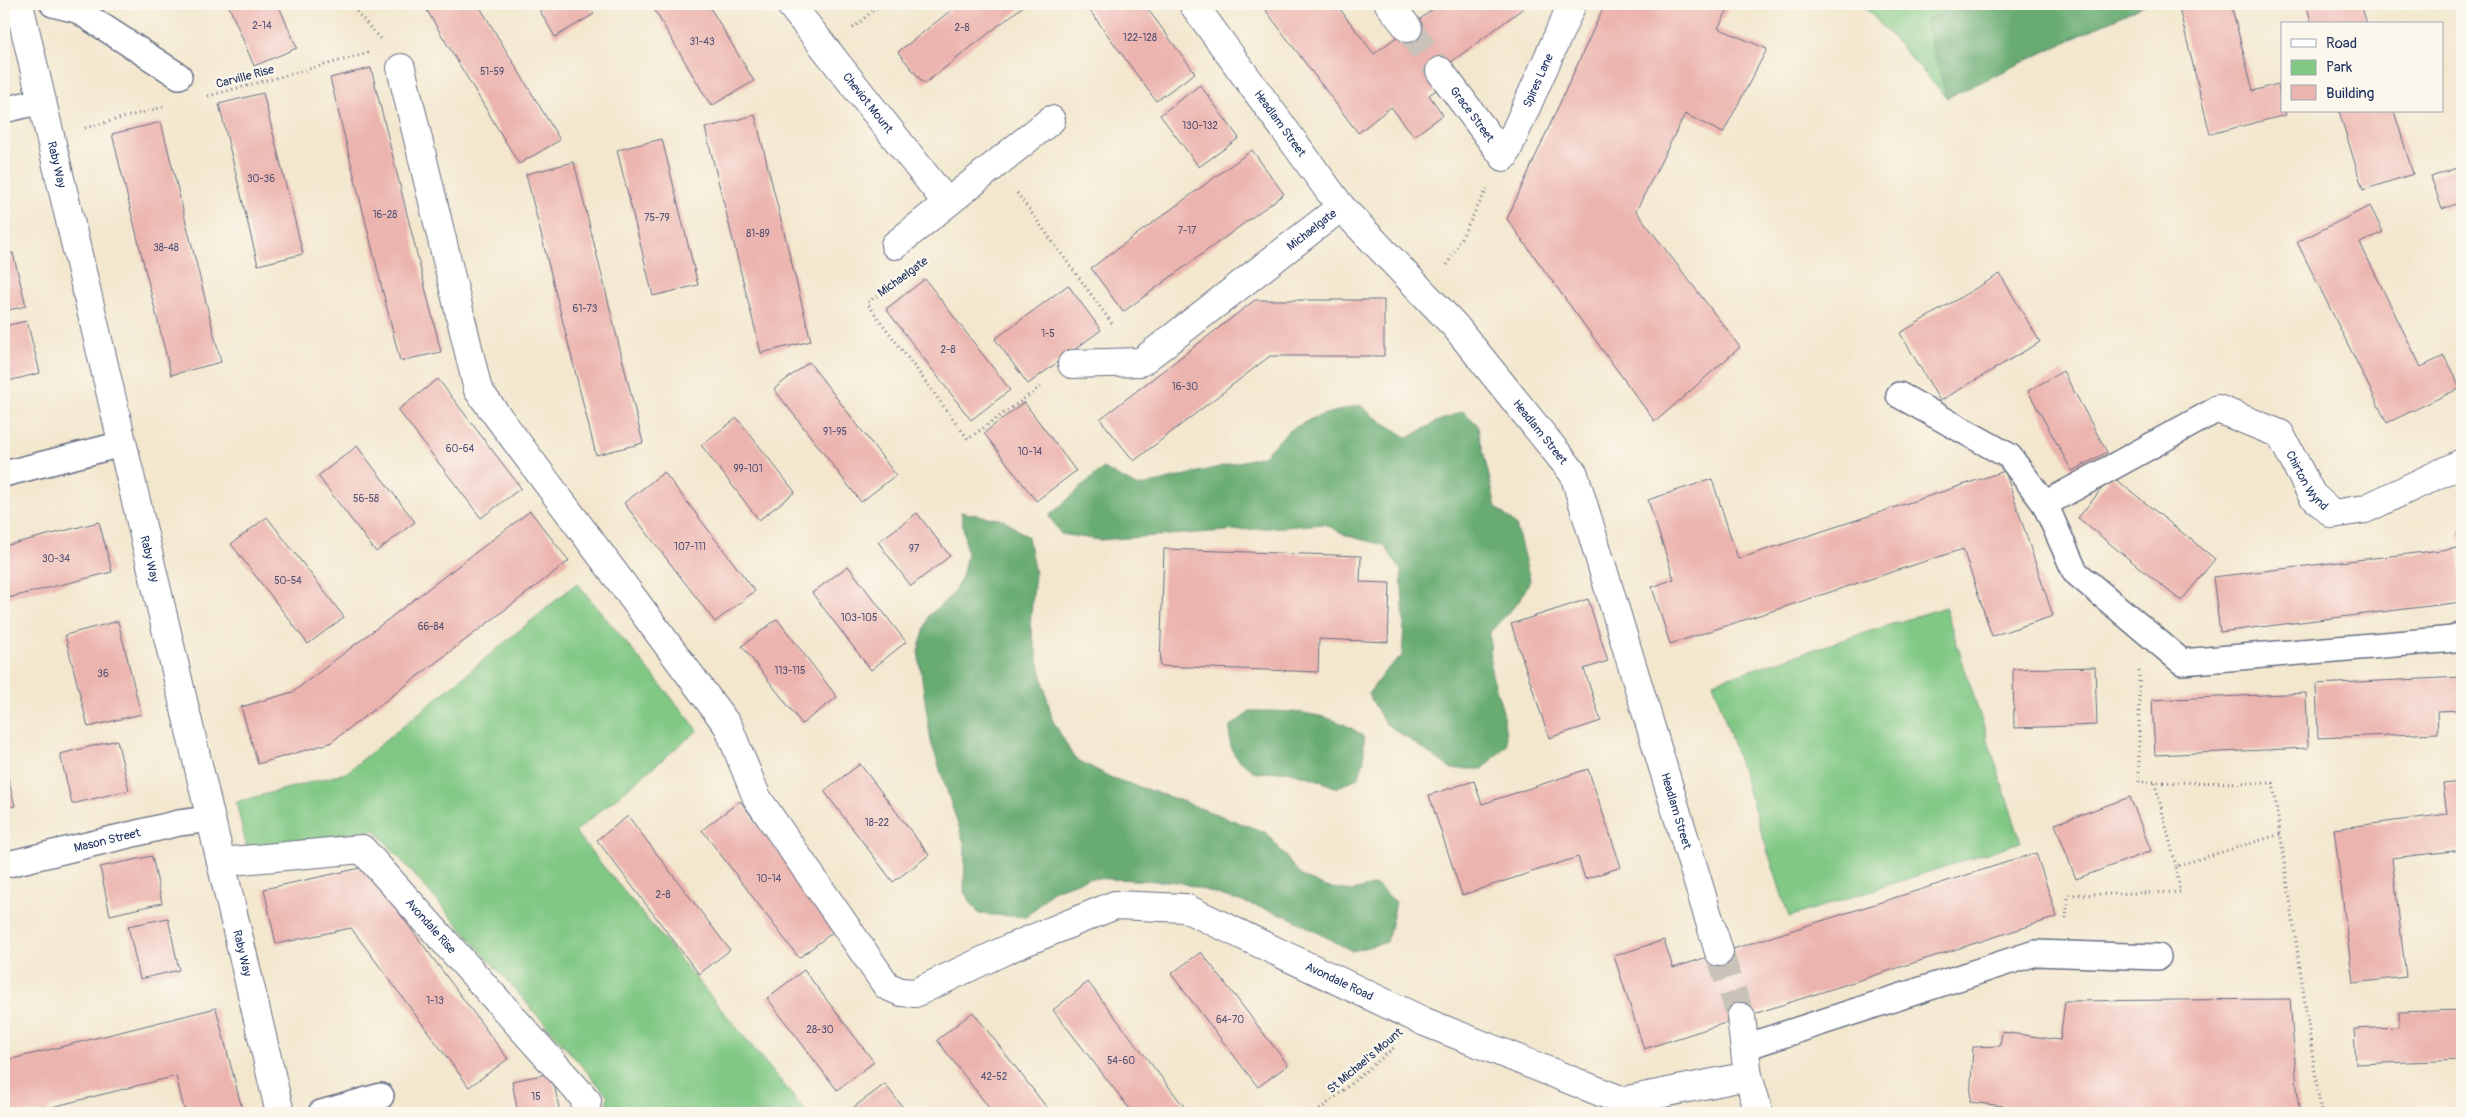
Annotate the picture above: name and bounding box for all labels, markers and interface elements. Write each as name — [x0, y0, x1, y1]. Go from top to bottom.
house number: 2-14 — [252, 20, 272, 32]
house number: 2-8 — [955, 22, 969, 34]
legend — [2281, 22, 2444, 112]
house number: 122-128 — [1123, 32, 1157, 44]
text: Road — [2326, 34, 2357, 53]
house number: 31-43 — [689, 36, 715, 48]
street label: Spires Lane — [1520, 51, 1557, 110]
text: Park — [2326, 58, 2353, 77]
street label: Carville Rise — [214, 62, 276, 92]
house number: 51-59 — [480, 66, 504, 78]
street label: Cheviot Mount — [840, 70, 897, 136]
street label: Grace Street — [1447, 84, 1498, 145]
text: Building — [2326, 84, 2374, 103]
street label: Headlam Street — [1251, 87, 1310, 160]
house number: 130-132 — [1182, 120, 1218, 132]
street label: Raby Way — [44, 140, 70, 189]
house number: 30-36 — [247, 173, 275, 185]
street label: Michaelgate — [1284, 206, 1340, 254]
house number: 16-28 — [373, 209, 397, 221]
house number: 75-79 — [644, 212, 670, 224]
house number: 7-17 — [1178, 225, 1197, 237]
house number: 81-89 — [746, 228, 770, 240]
house number: 38-48 — [153, 242, 179, 254]
street label: Michaelgate — [875, 254, 931, 300]
house number: 61-73 — [573, 303, 598, 315]
house number: 1-5 — [1041, 328, 1055, 340]
house number: 2-8 — [941, 344, 955, 356]
house number: 16-30 — [1172, 381, 1198, 393]
street label: Headlam Street — [1510, 397, 1571, 468]
house number: 91-95 — [823, 426, 847, 438]
house number: 60-64 — [446, 443, 474, 455]
house number: 10-14 — [1018, 446, 1043, 458]
street label: Chirton Wynd — [2283, 448, 2331, 514]
house number: 99-101 — [733, 463, 763, 475]
house number: 56-58 — [353, 493, 379, 505]
street label: Raby Way — [137, 534, 162, 584]
house number: 107-111 — [674, 541, 706, 553]
house number: 97 — [909, 543, 920, 555]
house number: 30-34 — [42, 553, 70, 565]
house number: 50-54 — [274, 575, 302, 587]
house number: 103-105 — [841, 612, 877, 624]
house number: 66-84 — [418, 621, 445, 633]
house number: 113-115 — [775, 665, 805, 677]
house number: 36 — [97, 668, 109, 680]
street label: Headlam Street — [1658, 771, 1695, 851]
house number: 18-22 — [865, 817, 890, 829]
street label: Mason Street — [72, 825, 142, 855]
house number: 10-14 — [757, 873, 782, 885]
house number: 2-8 — [656, 889, 670, 901]
street label: Avondale Rise — [402, 895, 459, 957]
street label: Raby Way — [230, 928, 255, 978]
street label: Avondale Road — [1303, 959, 1376, 1004]
house number: 1-13 — [426, 995, 444, 1007]
house number: 64-70 — [1216, 1014, 1244, 1026]
house number: 28-30 — [806, 1024, 834, 1036]
street label: St Michael's Mount — [1324, 1025, 1406, 1097]
house number: 54-60 — [1107, 1055, 1135, 1067]
house number: 42-52 — [981, 1071, 1008, 1083]
house number: 15 — [531, 1091, 541, 1103]

